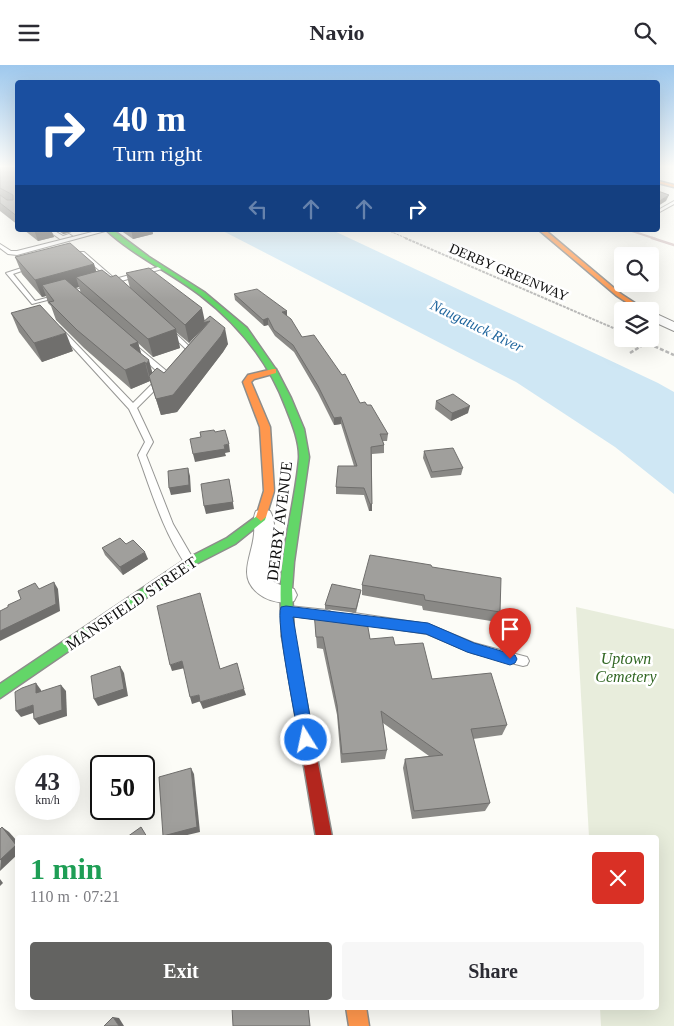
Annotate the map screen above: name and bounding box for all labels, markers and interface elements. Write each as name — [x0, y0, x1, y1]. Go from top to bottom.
icon: menu — [15, 19, 43, 47]
icon: search — [631, 19, 659, 47]
text: Navio — [310, 20, 365, 45]
icon: right — [30, 100, 95, 165]
text: 40 m — [113, 100, 186, 139]
text: Turn right — [113, 141, 202, 166]
icon: left — [244, 195, 272, 223]
icon: ahead — [297, 195, 325, 223]
icon: ahead — [350, 195, 378, 223]
icon: right — [403, 195, 431, 223]
street label: DERBY GREENWAY — [447, 241, 571, 304]
map controls — [614, 247, 659, 347]
button: search — [614, 247, 659, 292]
water label: Naugatuck River — [427, 296, 526, 355]
button: layers — [614, 302, 659, 347]
street label: DERBY AVENUE — [264, 460, 295, 582]
street label: MANSFIELD STREET — [63, 553, 200, 654]
pin — [489, 608, 531, 659]
icon: arrive — [496, 615, 524, 643]
park label: Uptown Cemetery — [595, 650, 658, 686]
position arrow — [279, 713, 331, 765]
speed limit sign: 50 — [90, 755, 155, 820]
text: 43 — [35, 768, 60, 795]
text: km/h — [35, 793, 60, 807]
text: 1 min — [30, 852, 103, 885]
button: close — [592, 852, 644, 904]
text: 110 m · 07:21 — [30, 888, 120, 905]
button: Exit — [30, 942, 332, 1000]
button: Share — [342, 942, 644, 1000]

